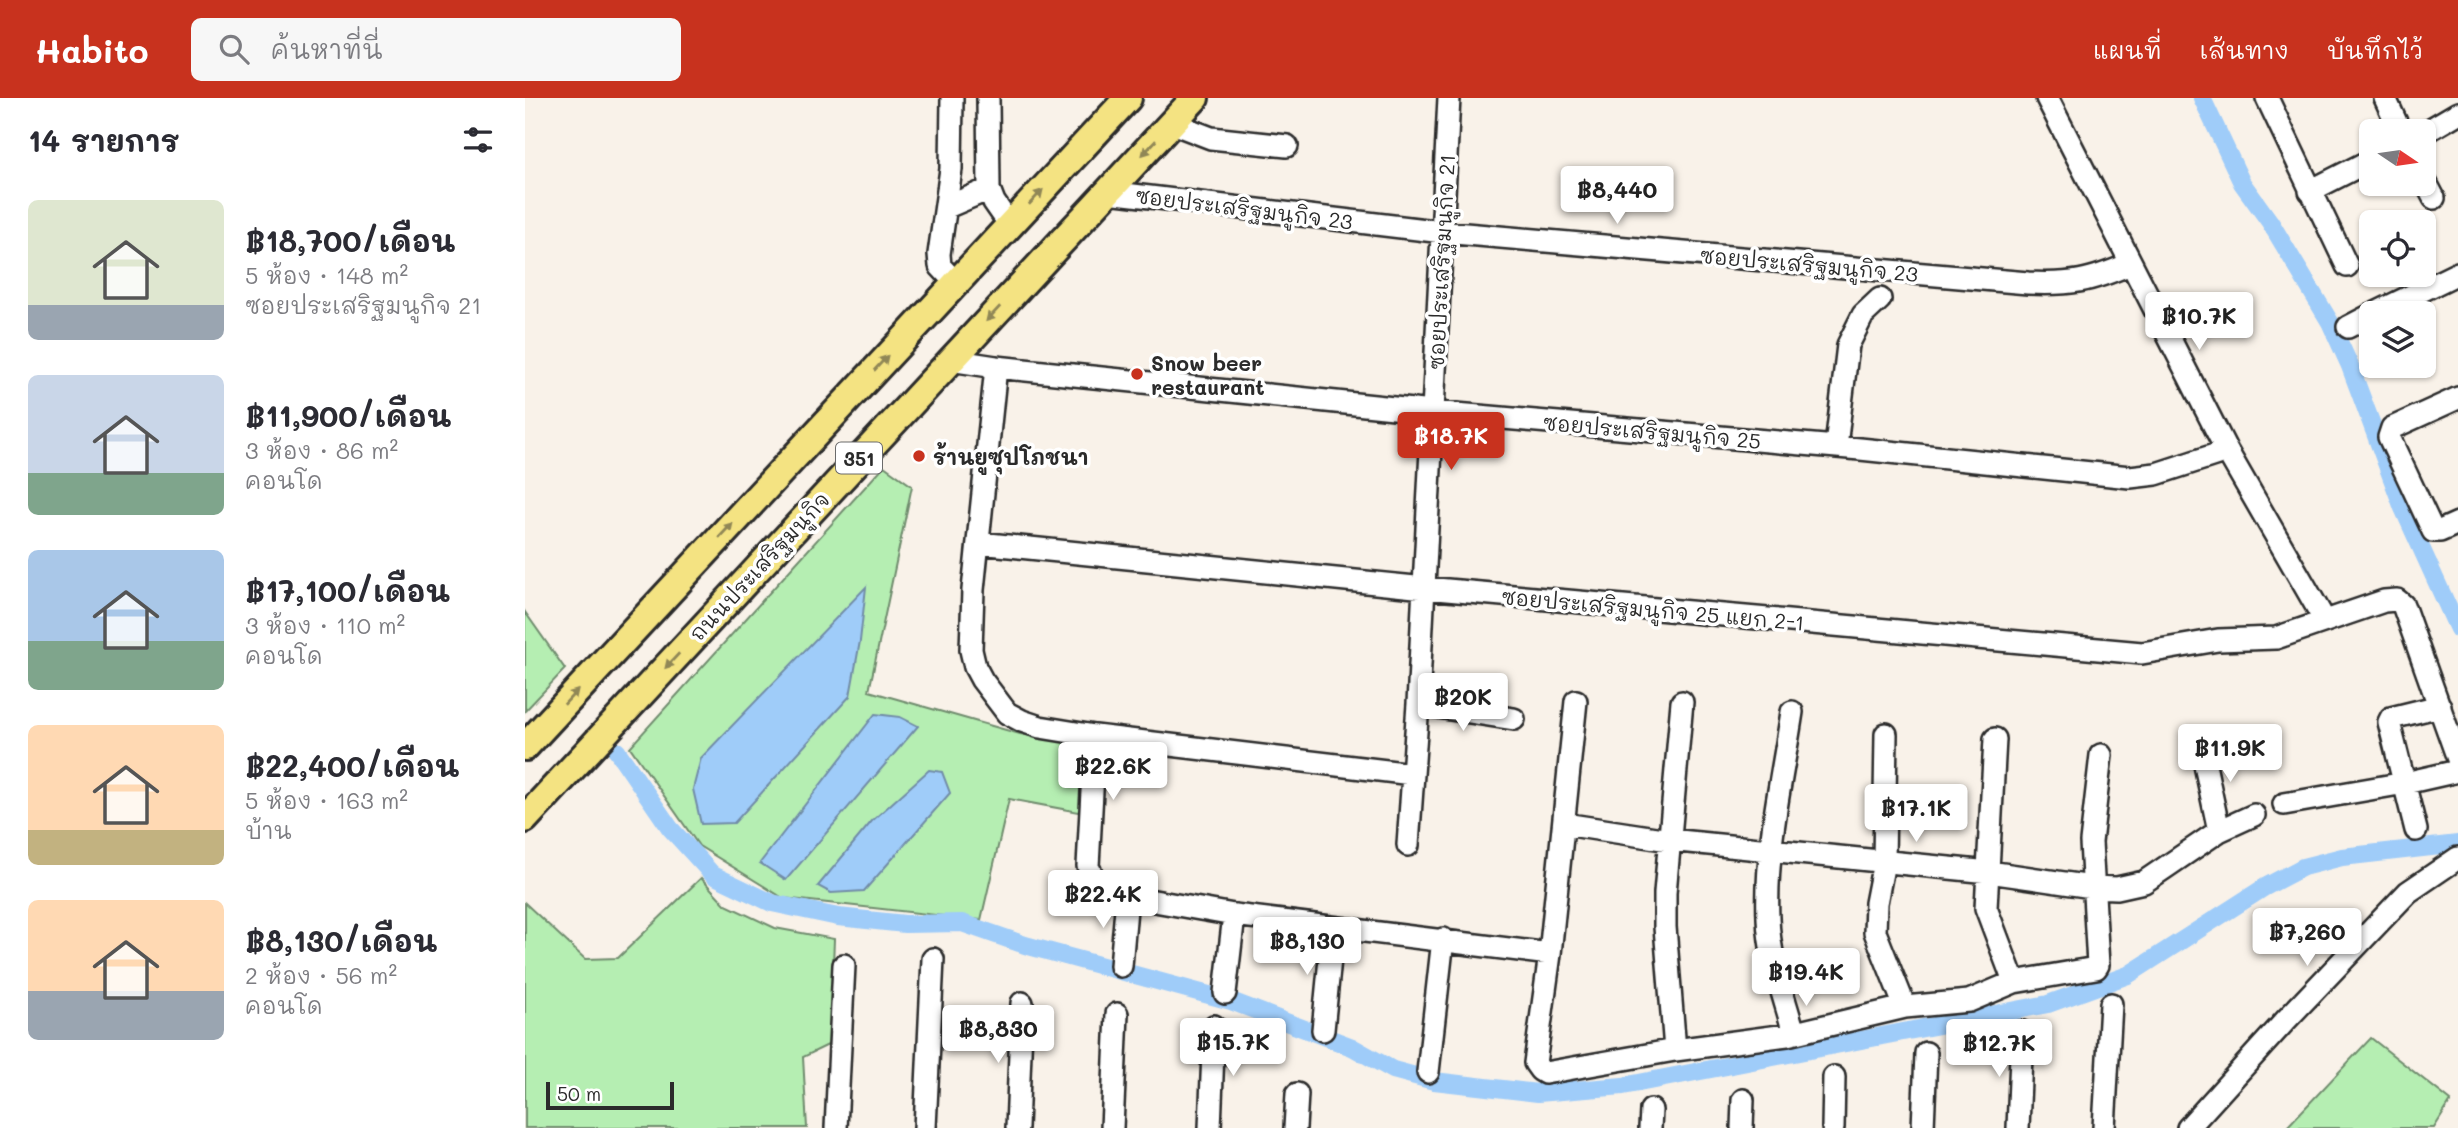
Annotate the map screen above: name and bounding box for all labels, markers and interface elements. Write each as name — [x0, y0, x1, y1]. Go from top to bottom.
search box — [191, 18, 681, 81]
text: Habito — [35, 28, 149, 71]
icon: search — [215, 30, 253, 68]
text: ค้นหาที่นี่ — [271, 32, 383, 66]
text: แผนที่ — [2093, 34, 2162, 65]
text: เส้นทาง — [2200, 34, 2289, 65]
text: บันทึกไว้ — [2327, 34, 2423, 65]
north arrow — [2359, 119, 2436, 196]
map controls — [2359, 119, 2436, 378]
text: 14 รายการ — [28, 120, 180, 160]
icon: filters — [459, 121, 497, 159]
one-way arrow — [1141, 139, 1157, 156]
street label: ซอยประเสริฐมนูกิจ 21 — [1422, 154, 1465, 371]
pin: ฿8,440 — [1560, 166, 1674, 226]
text: ฿8,440 — [1577, 174, 1657, 204]
street label: ซอยประเสริฐมนูกิจ 23 — [1133, 181, 1354, 240]
one-way arrow — [1028, 188, 1044, 206]
button: locate — [2359, 210, 2436, 287]
text: ฿18,700/เดือน — [245, 220, 455, 260]
icon: home — [84, 228, 168, 312]
street label: ซอยประเสริฐมนูกิจ 23 — [1698, 241, 1919, 292]
text: 5 ห้อง · 148 m² — [245, 260, 408, 290]
text: ซอยประเสริฐมนูกิจ 21 — [245, 290, 481, 320]
pin: ฿10.7K — [2142, 292, 2256, 352]
text: ฿10.7K — [2161, 300, 2237, 330]
button: layers — [2359, 301, 2436, 378]
one-way arrow — [986, 305, 1002, 322]
place label: Snow beer restaurant — [1151, 349, 1265, 400]
one-way arrow — [873, 355, 889, 372]
marker: Snow beer restaurant — [1129, 366, 1145, 382]
text: ฿11,900/เดือน — [245, 395, 451, 435]
icon: home — [84, 403, 168, 487]
street label: ซอยประเสริฐมนูกิจ 25 — [1541, 408, 1762, 459]
pin: ฿18.7K — [1394, 412, 1508, 472]
text: ฿18.7K — [1414, 420, 1488, 450]
text: 3 ห้อง · 86 m² — [245, 435, 398, 465]
road number: 351 — [836, 442, 882, 474]
place label: ร้านยูซุปโภชนา — [933, 442, 1088, 475]
marker: ร้านยูซุปโภชนา — [911, 448, 927, 464]
text: คอนโด — [245, 465, 323, 495]
street label: ถนนประเสริฐมนูกิจ — [683, 486, 839, 650]
one-way arrow — [718, 521, 734, 539]
text: ฿17,100/เดือน — [245, 570, 450, 610]
icon: home — [84, 578, 168, 662]
street label: ซอยประเสริฐมนูกิจ 25 แยก 2-1 — [1500, 582, 1806, 641]
text: 3 ห้อง · 110 m² — [245, 610, 405, 640]
text: คอนโด — [245, 640, 323, 670]
one-way arrow — [664, 652, 680, 670]
pin: ฿20K — [1422, 674, 1504, 733]
text: ฿20K — [1434, 681, 1492, 711]
one-way arrow — [563, 689, 579, 706]
pin: ฿11.9K — [2173, 724, 2287, 784]
text: ฿11.9K — [2194, 732, 2266, 762]
pin: ฿22.6K — [1056, 742, 1170, 802]
text: ฿22,400/เดือน — [245, 745, 459, 785]
text: ฿22.6K — [1074, 750, 1152, 780]
icon: home — [84, 753, 168, 837]
pin: ฿17.1K — [1859, 784, 1973, 844]
text: 5 ห้อง · 163 m² — [245, 785, 408, 815]
text: ฿17.1K — [1881, 792, 1951, 822]
text: บ้าน — [245, 815, 292, 845]
pin: ฿22.4K — [1046, 870, 1160, 930]
text: ฿22.4K — [1064, 878, 1142, 908]
pin: ฿7,260 — [2250, 908, 2364, 968]
text: ฿7,260 — [2269, 916, 2345, 946]
pin: ฿8,130 — [1250, 918, 1364, 977]
text: ฿8,130/เดือน — [245, 920, 437, 960]
text: ฿8,130 — [1269, 925, 1345, 955]
icon: home — [84, 928, 168, 1012]
pin: ฿19.4K — [1749, 948, 1863, 1008]
text: ฿19.4K — [1768, 956, 1844, 986]
text: 2 ห้อง · 56 m² — [245, 960, 397, 990]
text: คอนโด — [245, 990, 323, 1020]
pin: ฿8,830 — [941, 1006, 1055, 1065]
text: ฿8,830 — [958, 1013, 1038, 1043]
pin: ฿15.7K — [1176, 1018, 1290, 1078]
pin: ฿12.7K — [1942, 1020, 2056, 1079]
text: ฿15.7K — [1196, 1026, 1270, 1056]
text: ฿12.7K — [1962, 1027, 2036, 1057]
scale bar — [546, 1079, 674, 1111]
text: 50 m — [557, 1081, 601, 1106]

